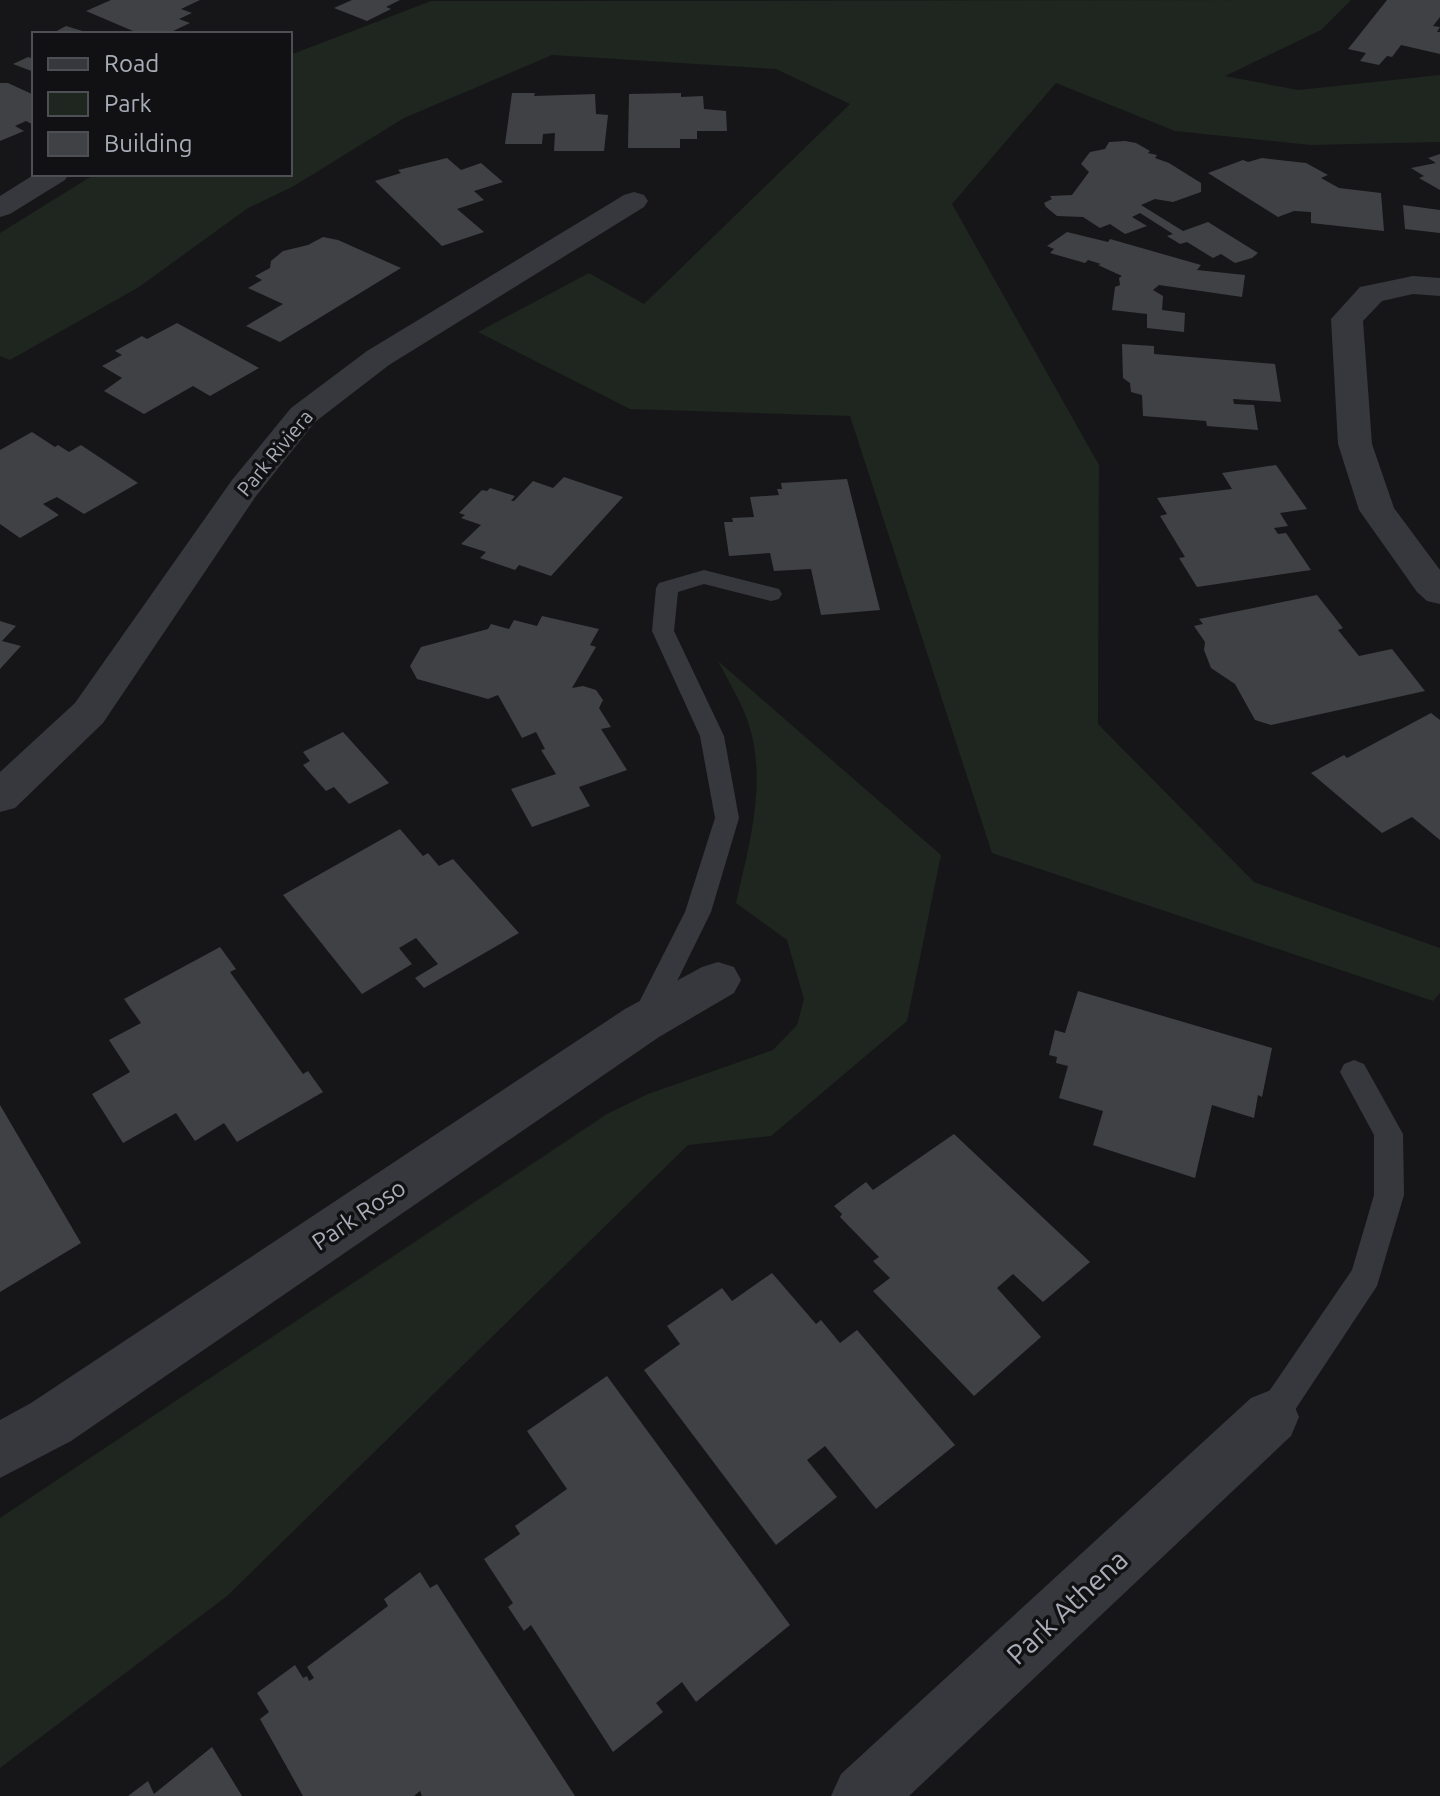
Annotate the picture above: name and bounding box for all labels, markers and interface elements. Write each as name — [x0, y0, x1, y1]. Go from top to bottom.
legend — [32, 32, 292, 176]
text: Road — [104, 50, 159, 77]
text: Park — [104, 90, 152, 117]
text: Building — [104, 130, 192, 157]
street label: Park Riviera — [232, 405, 317, 500]
street label: Park Roso — [307, 1174, 410, 1256]
street label: Park Athena — [1000, 1543, 1133, 1670]

